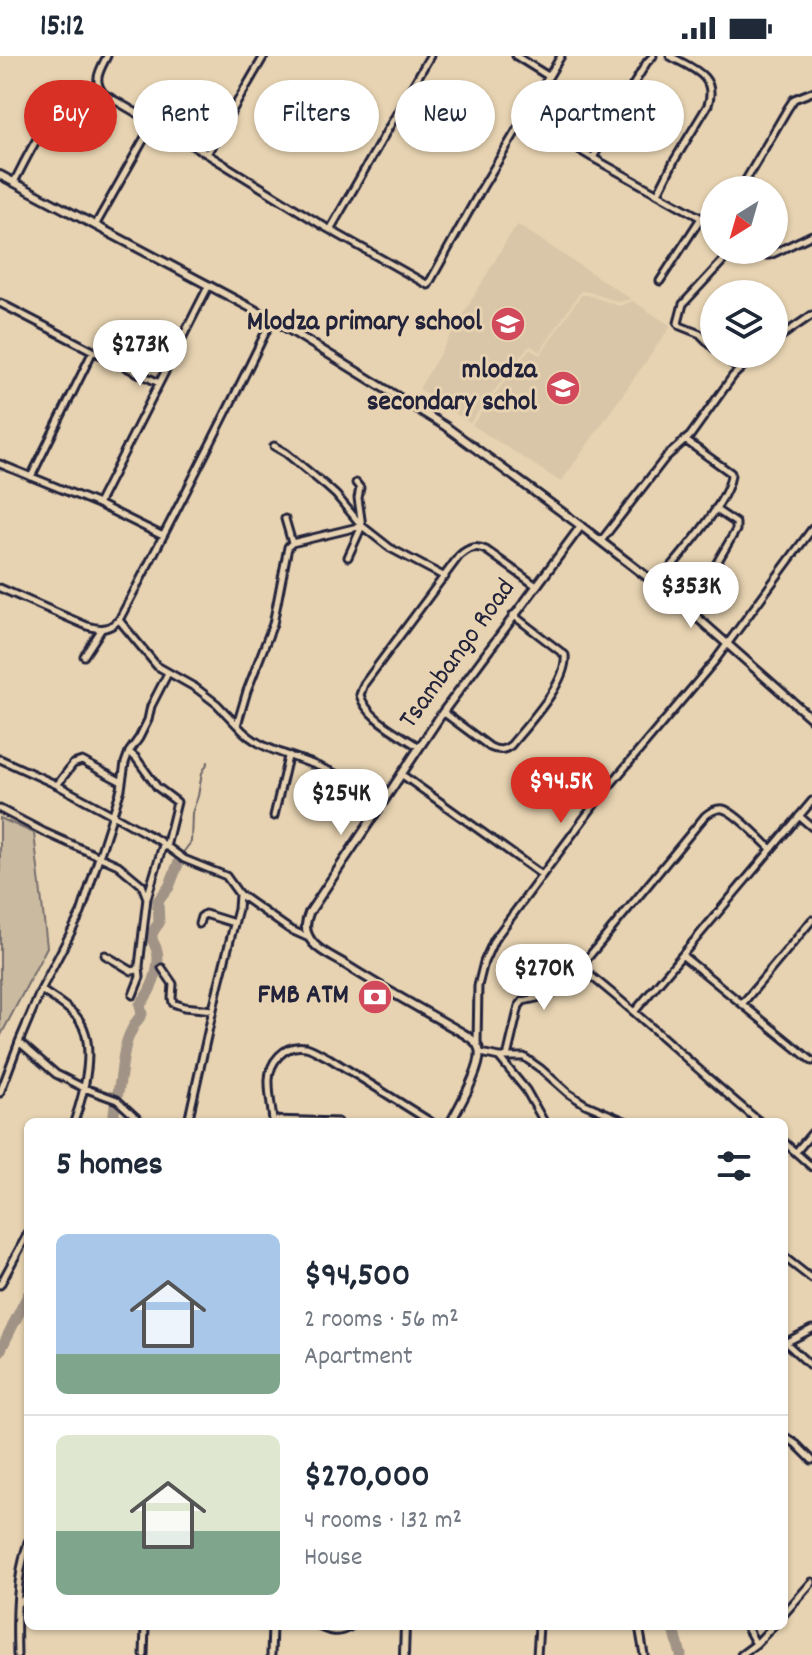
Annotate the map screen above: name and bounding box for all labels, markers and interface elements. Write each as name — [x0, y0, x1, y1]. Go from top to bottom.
text: 15:12 — [40, 7, 85, 50]
chip: Buy — [24, 80, 117, 152]
chip: Rent — [133, 80, 238, 152]
chip: Filters — [254, 80, 379, 152]
chip: New — [395, 80, 495, 152]
chip: Apartment — [511, 80, 684, 152]
north arrow — [700, 176, 788, 264]
map controls — [700, 176, 788, 368]
button: layers — [700, 280, 788, 368]
place label: Mlodza primary school — [247, 304, 482, 344]
school or university icon: Mlodza primary school — [489, 305, 527, 343]
pin: $273K — [84, 320, 196, 388]
text: $273K — [111, 327, 169, 364]
place label: mlodza secondary schol — [367, 352, 538, 424]
school or university icon: mlodza secondary schol — [544, 369, 582, 407]
pin: $353K — [635, 562, 747, 630]
text: $353K — [661, 569, 721, 606]
street label: Tsambango Road — [391, 572, 527, 738]
pin: $94.5K — [496, 757, 626, 825]
text: $94.5K — [529, 764, 593, 801]
pin: $254K — [285, 769, 397, 837]
text: $254K — [311, 776, 371, 813]
pin: $270K — [488, 944, 600, 1012]
text: $270K — [514, 951, 574, 988]
place label: FMB ATM — [258, 977, 349, 1017]
bank icon: FMB ATM — [356, 978, 394, 1016]
text: 5 homes — [56, 1142, 163, 1191]
icon: filters — [712, 1144, 756, 1188]
text: $94,500 — [304, 1253, 410, 1302]
icon: home — [120, 1266, 216, 1362]
text: 2 rooms · 56 m² — [304, 1302, 459, 1339]
text: Apartment — [304, 1339, 413, 1376]
text: $270,000 — [304, 1454, 430, 1503]
icon: home — [120, 1467, 216, 1563]
text: 4 rooms · 132 m² — [304, 1503, 462, 1540]
text: House — [304, 1540, 362, 1577]

